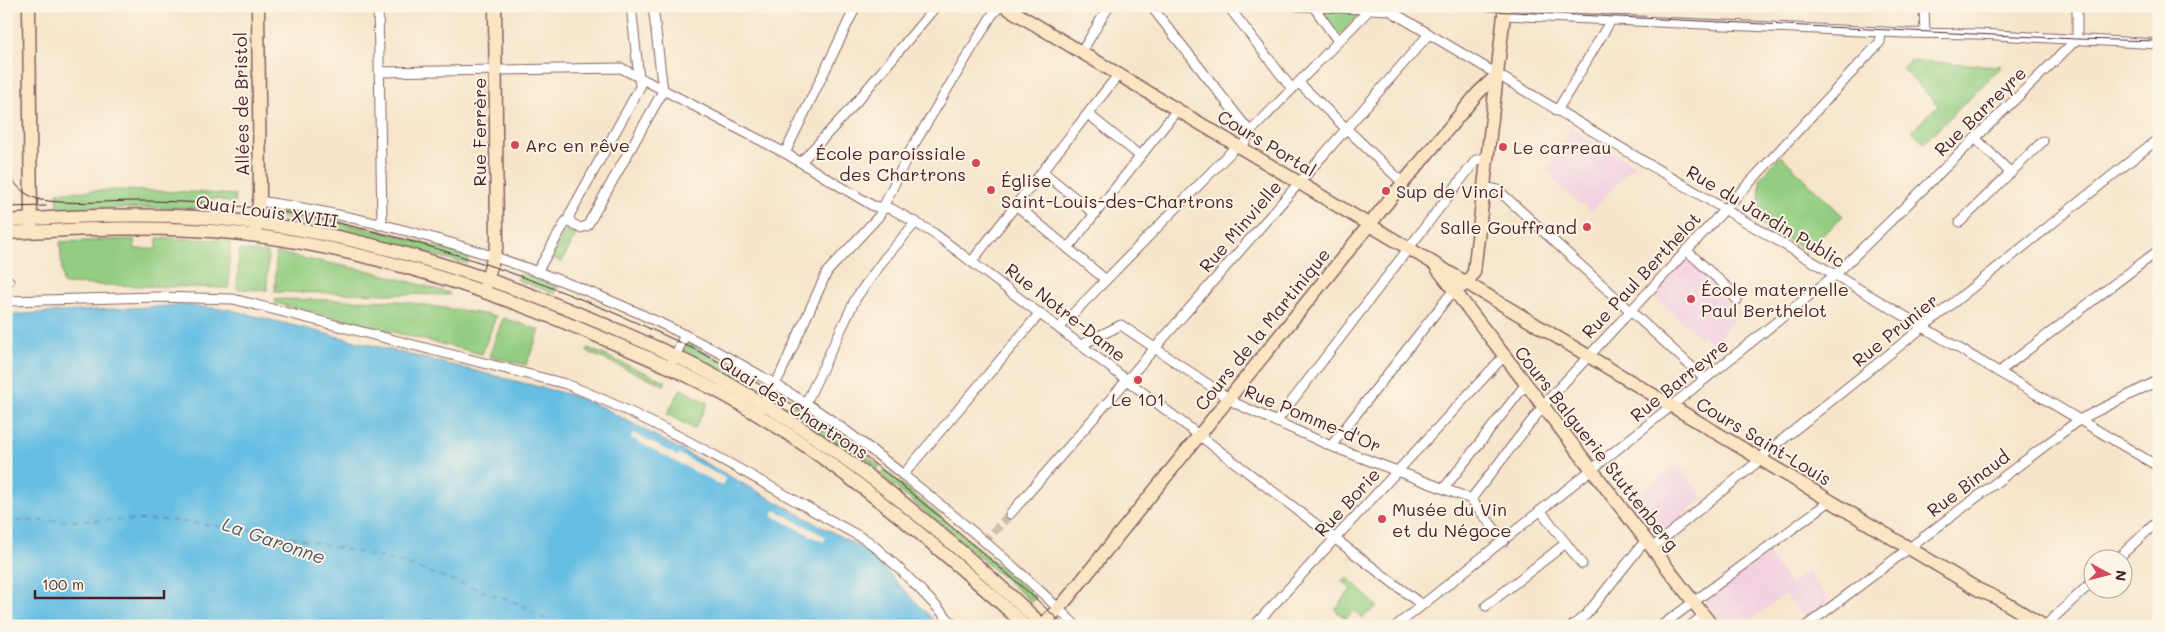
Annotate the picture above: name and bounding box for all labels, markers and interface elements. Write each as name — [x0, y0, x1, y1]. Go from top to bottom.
street label: Allées de Bristol — [228, 32, 254, 176]
street label: Rue Barreyre — [1929, 61, 2031, 161]
street label: Rue Ferrère — [467, 78, 491, 186]
street label: Cours Portal — [1213, 104, 1321, 182]
place label: Arc en rêve — [525, 133, 630, 157]
place label: Le carreau — [1513, 135, 1611, 159]
marker: Arc en rêve — [509, 139, 521, 151]
place label: École paroissiale des Chartrons — [816, 141, 966, 186]
marker: Le carreau — [1497, 141, 1509, 153]
marker: École paroissiale des Chartrons — [970, 157, 982, 169]
street label: Rue du Jardin Public — [1682, 159, 1850, 273]
place label: Église Saint-Louis-des-Chartrons — [1001, 168, 1234, 213]
street label: Rue Minvielle — [1193, 175, 1287, 277]
place label: Sup de Vinci — [1396, 179, 1504, 203]
marker: Église Saint-Louis-des-Chartrons — [985, 184, 997, 196]
marker: Sup de Vinci — [1380, 185, 1392, 197]
street label: Quai Louis XVIII — [194, 189, 340, 233]
street label: Rue Paul Berthelot — [1576, 207, 1706, 343]
place label: Salle Gouffrand — [1440, 215, 1577, 239]
marker: Salle Gouffrand — [1581, 221, 1593, 233]
street label: Cours de la Martinique — [1189, 243, 1335, 415]
street label: Rue Notre-Dame — [1001, 257, 1131, 367]
place label: École maternelle Paul Berthelot — [1701, 277, 1849, 322]
street label: Rue Prunier — [1847, 288, 1943, 372]
marker: École maternelle Paul Berthelot — [1685, 293, 1697, 305]
street label: Rue Barreyre — [1625, 333, 1733, 427]
street label: Cours Balguerie Stuttenberg — [1509, 341, 1685, 555]
street label: Quai des Chartrons — [715, 350, 873, 464]
marker: Le 101 — [1132, 374, 1144, 386]
street label: Rue Pomme-d'Or — [1241, 378, 1385, 458]
place label: Le 101 — [1111, 387, 1165, 411]
street label: Cours Saint-Louis — [1692, 391, 1836, 491]
street label: Rue Binaud — [1922, 444, 2014, 522]
street label: Rue Borie — [1309, 462, 1385, 542]
place label: Musée du Vin et du Négoce — [1392, 497, 1511, 542]
water label: La Garonne — [219, 511, 329, 569]
marker: Musée du Vin et du Négoce — [1376, 513, 1388, 525]
north arrow — [2082, 550, 2132, 600]
scale bar — [35, 567, 164, 599]
text: N — [2111, 569, 2131, 582]
text: 100 m — [42, 574, 84, 594]

